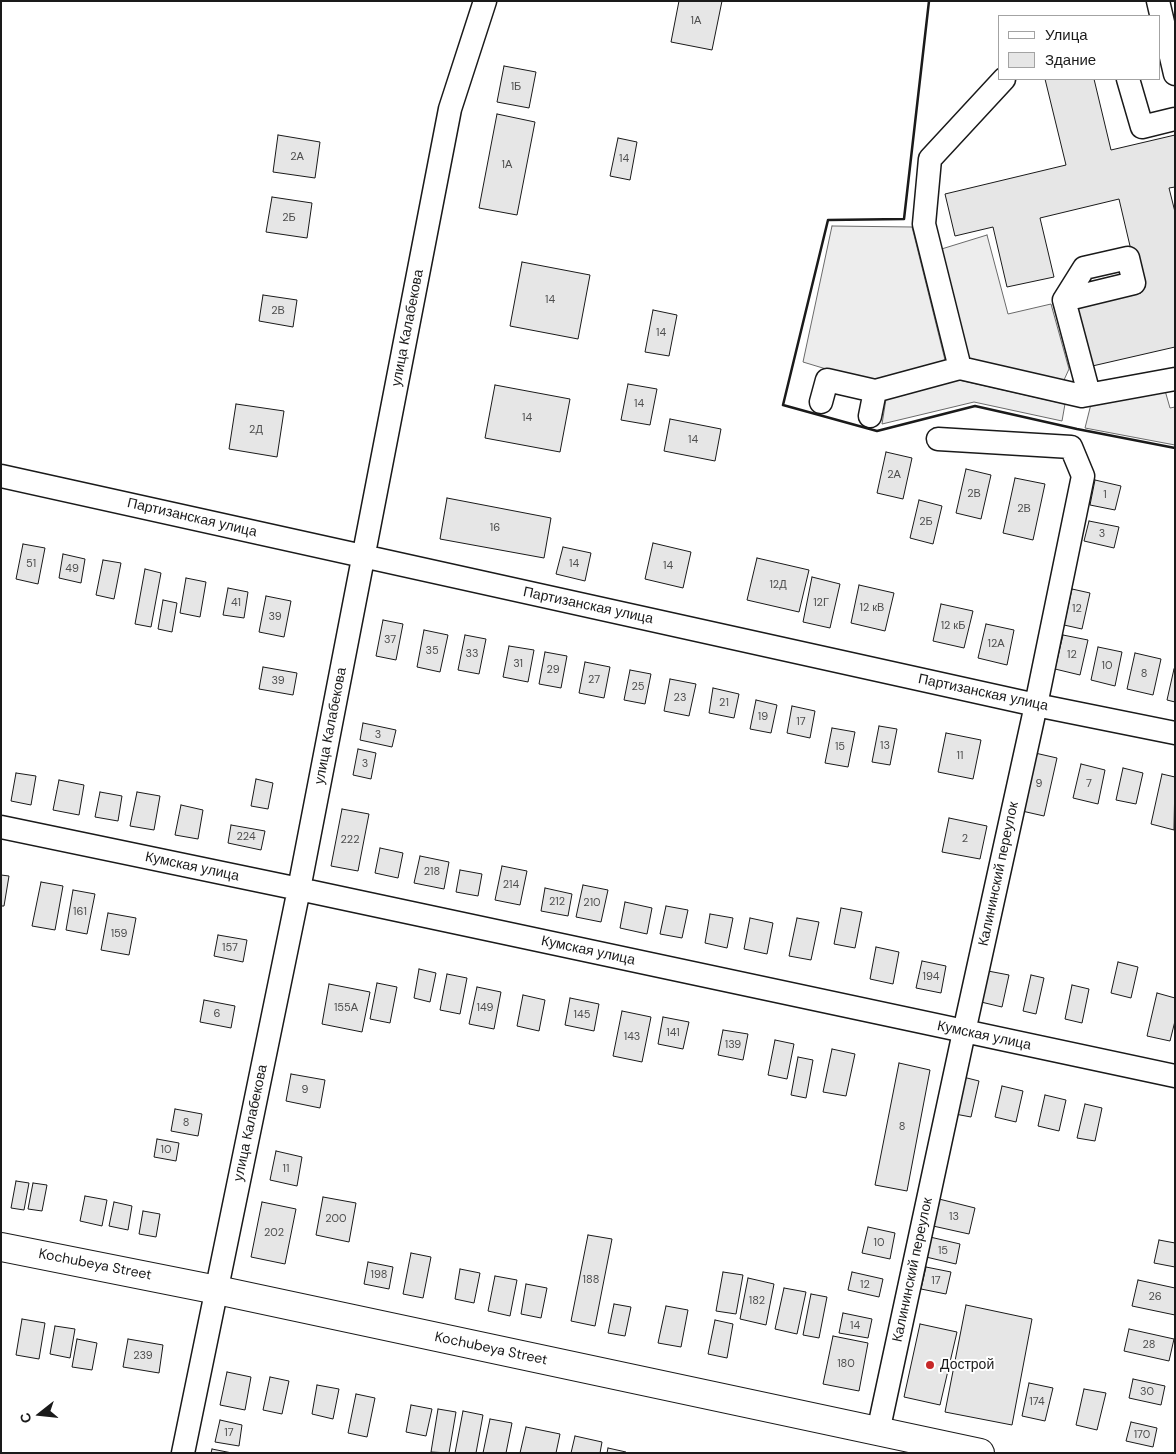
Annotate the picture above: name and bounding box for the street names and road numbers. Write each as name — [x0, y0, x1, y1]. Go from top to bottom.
street label: улица Калабекова — [388, 268, 428, 388]
street label: Партизанская улица — [126, 495, 258, 541]
street label: Партизанская улица — [521, 584, 655, 628]
street label: улица Калабекова — [311, 666, 351, 786]
street label: Партизанская улица — [916, 671, 1050, 715]
street label: Калининский переулок — [975, 800, 1023, 948]
street label: Кумская улица — [143, 849, 241, 885]
street label: Кумская улица — [539, 933, 637, 969]
street label: Кумская улица — [935, 1018, 1033, 1054]
street label: улица Калабекова — [230, 1063, 272, 1183]
street label: Калининский переулок — [889, 1196, 937, 1344]
street label: Kochubeya Street — [37, 1246, 153, 1284]
street label: Kochubeya Street — [433, 1329, 549, 1369]

